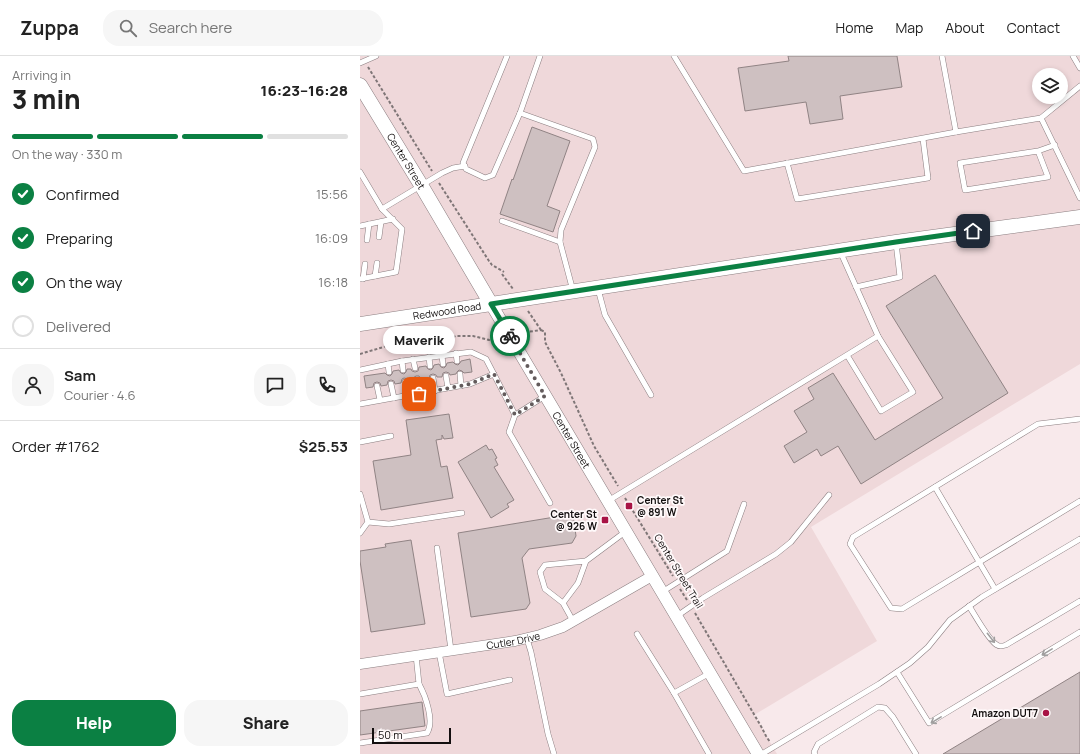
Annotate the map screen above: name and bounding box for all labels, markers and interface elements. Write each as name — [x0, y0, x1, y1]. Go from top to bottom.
search box — [103, 10, 383, 46]
text: Zuppa — [20, 15, 79, 41]
icon: search — [117, 17, 139, 39]
text: Search here — [149, 17, 232, 38]
text: Home — [836, 18, 873, 37]
text: Map — [895, 18, 923, 37]
text: About — [945, 18, 985, 37]
text: Contact — [1007, 18, 1060, 37]
text: Arriving in — [12, 66, 71, 84]
map controls — [1032, 68, 1068, 104]
button: layers — [1032, 68, 1068, 104]
text: 16:23–16:28 — [261, 80, 348, 101]
text: 3 min — [12, 81, 81, 117]
street label: Center Street — [384, 130, 429, 192]
text: On the way · 330 m — [12, 145, 122, 163]
icon: check — [12, 183, 34, 205]
text: Confirmed — [46, 184, 119, 205]
text: 15:56 — [316, 185, 348, 203]
pin — [956, 214, 990, 248]
icon: home — [962, 220, 984, 242]
icon: check — [12, 227, 34, 249]
text: Preparing — [46, 228, 113, 249]
text: 16:09 — [315, 229, 348, 247]
icon: check — [12, 271, 34, 293]
text: On the way — [46, 272, 122, 293]
text: 16:18 — [318, 273, 348, 291]
street label: Redwood Road — [412, 299, 482, 323]
text: Delivered — [46, 316, 111, 337]
courier — [490, 316, 530, 356]
icon: bike — [499, 325, 521, 347]
callout: Maverik — [383, 326, 455, 354]
text: Maverik — [394, 331, 444, 349]
button: person — [12, 364, 54, 406]
button: chat — [254, 364, 296, 406]
button: phone — [306, 364, 348, 406]
text: Sam — [64, 365, 96, 386]
pin — [402, 377, 436, 411]
icon: bag — [408, 383, 430, 405]
text: Courier · 4.6 — [64, 386, 136, 404]
street label: Center Street — [549, 409, 594, 471]
text: Order #1762 — [12, 436, 99, 457]
text: $25.53 — [299, 436, 348, 457]
place label: Center St @ 891 W — [637, 493, 683, 519]
marker: Center St @ 891 W — [624, 501, 634, 511]
place label: Center St @ 926 W — [551, 507, 597, 533]
marker: Center St @ 926 W — [600, 515, 610, 525]
street label: Center Street Trail — [651, 531, 707, 611]
street label: Cutler Drive — [485, 628, 542, 652]
one-way arrow — [987, 633, 995, 644]
one-way arrow — [1042, 648, 1053, 656]
button: Help — [12, 700, 176, 746]
button: Share — [184, 700, 348, 746]
place label: Amazon DUT7 — [972, 706, 1038, 720]
marker: Amazon DUT7 — [1041, 708, 1051, 718]
one-way arrow — [930, 716, 942, 724]
scale bar — [372, 726, 451, 745]
text: 50 m — [378, 727, 403, 742]

